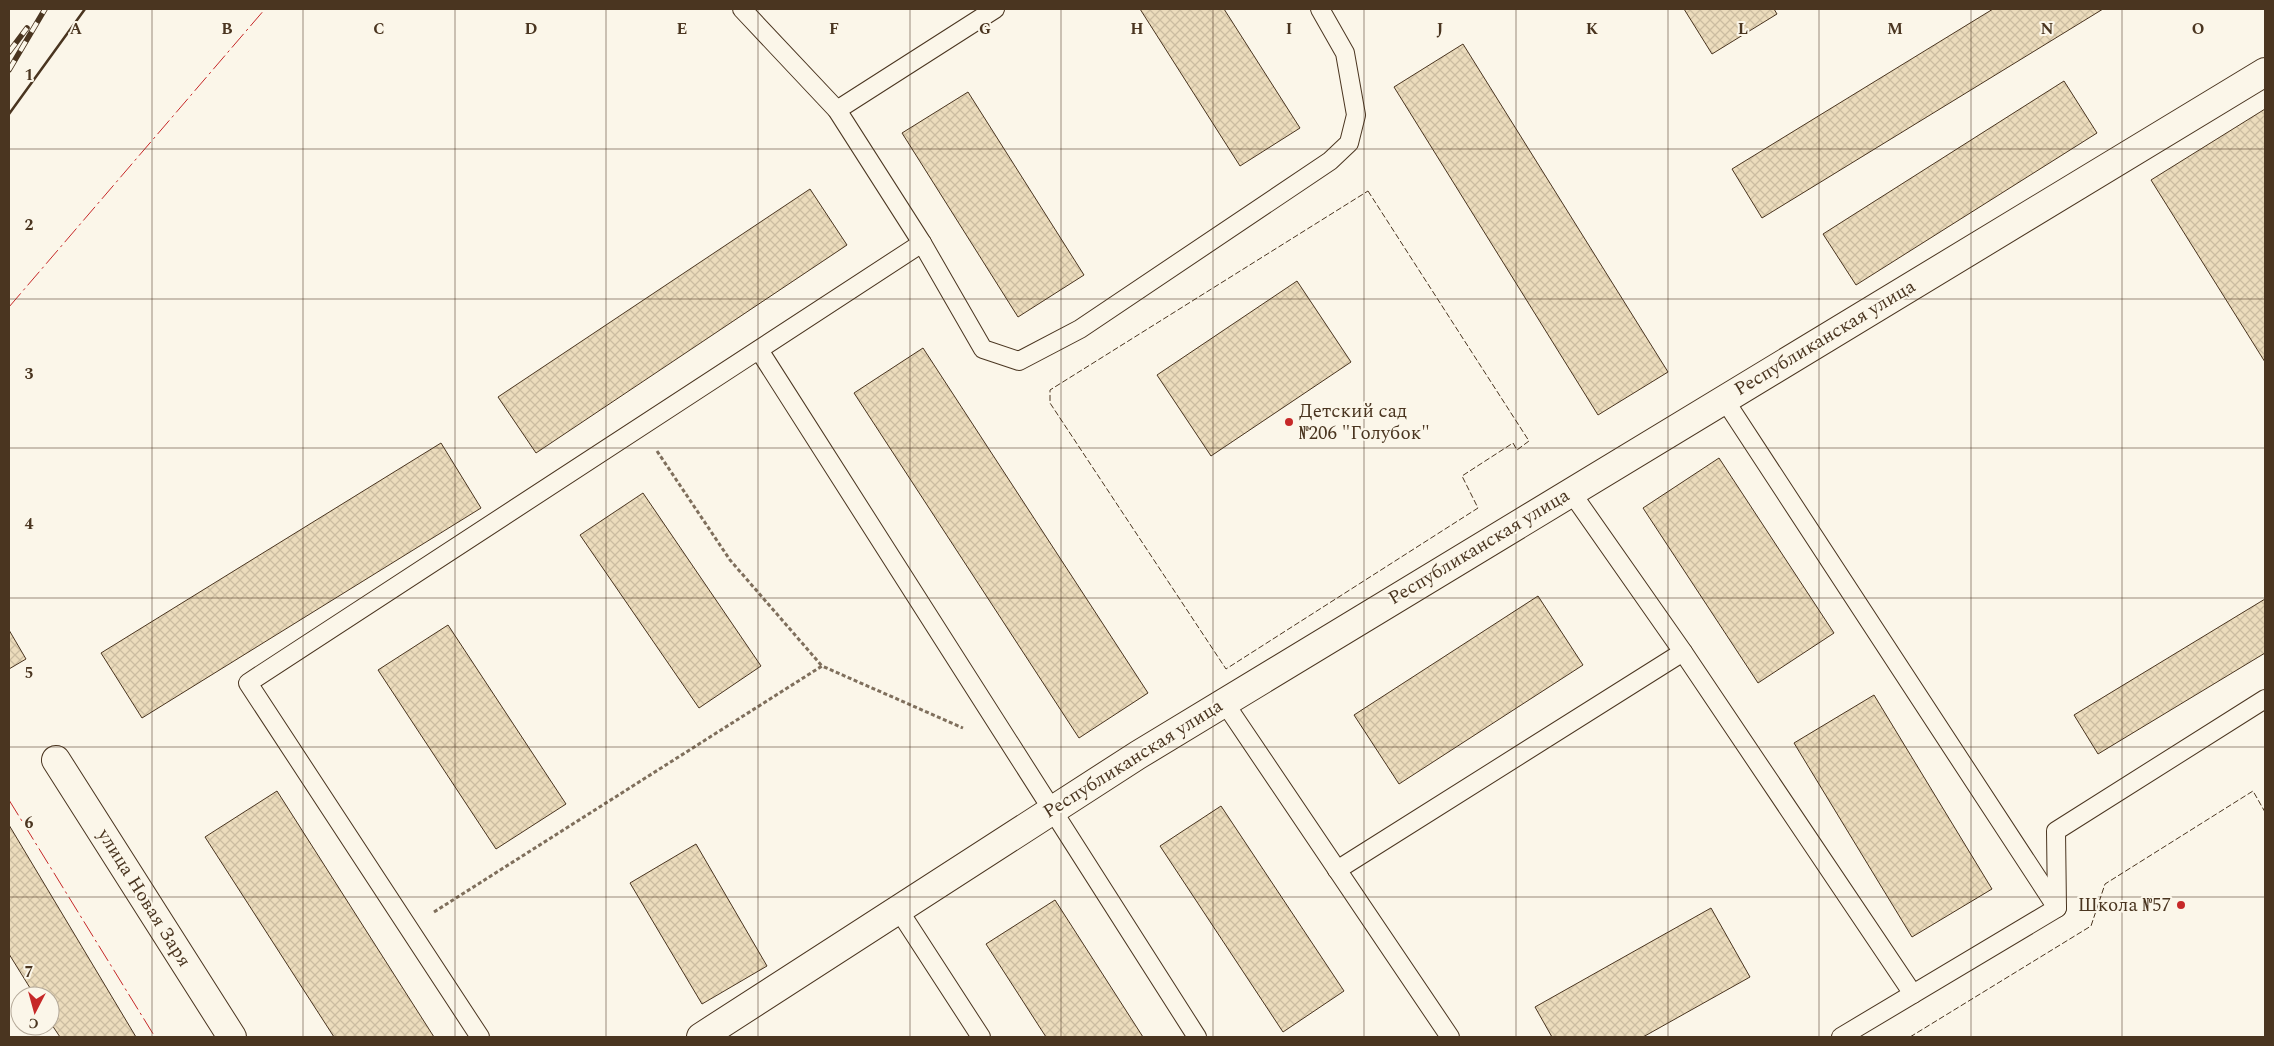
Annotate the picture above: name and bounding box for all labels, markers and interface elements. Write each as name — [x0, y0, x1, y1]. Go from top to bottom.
text: A — [70, 17, 83, 41]
text: B — [221, 17, 233, 41]
text: C — [373, 17, 385, 41]
text: D — [525, 17, 538, 41]
text: E — [677, 17, 687, 41]
text: F — [829, 17, 839, 41]
text: G — [979, 17, 991, 41]
text: H — [1130, 17, 1144, 41]
text: I — [1286, 17, 1292, 41]
text: J — [1437, 17, 1444, 41]
text: K — [1586, 17, 1599, 41]
text: L — [1738, 17, 1748, 41]
text: M — [1887, 17, 1903, 41]
text: N — [2040, 17, 2054, 41]
text: O — [2192, 17, 2204, 41]
text: 1 — [25, 63, 33, 87]
text: 2 — [25, 213, 34, 237]
street label: Республиканская улица — [1729, 272, 1922, 404]
text: 3 — [25, 362, 34, 386]
place label: Детский сад №206 "Голубок" — [1299, 397, 1430, 448]
marker: Детский сад №206 "Голубок" — [1283, 416, 1295, 428]
street label: Республиканская улица — [1383, 481, 1576, 613]
text: 4 — [25, 512, 34, 536]
text: 5 — [25, 661, 33, 685]
street label: Республиканская улица — [1037, 691, 1229, 826]
text: 6 — [25, 811, 34, 835]
street label: улица Новая Заря — [89, 822, 198, 973]
place label: Школа №57 — [2078, 891, 2171, 920]
marker: Школа №57 — [2175, 899, 2187, 911]
text: 7 — [25, 960, 34, 984]
north arrow — [10, 986, 60, 1036]
text: С — [28, 1012, 40, 1034]

